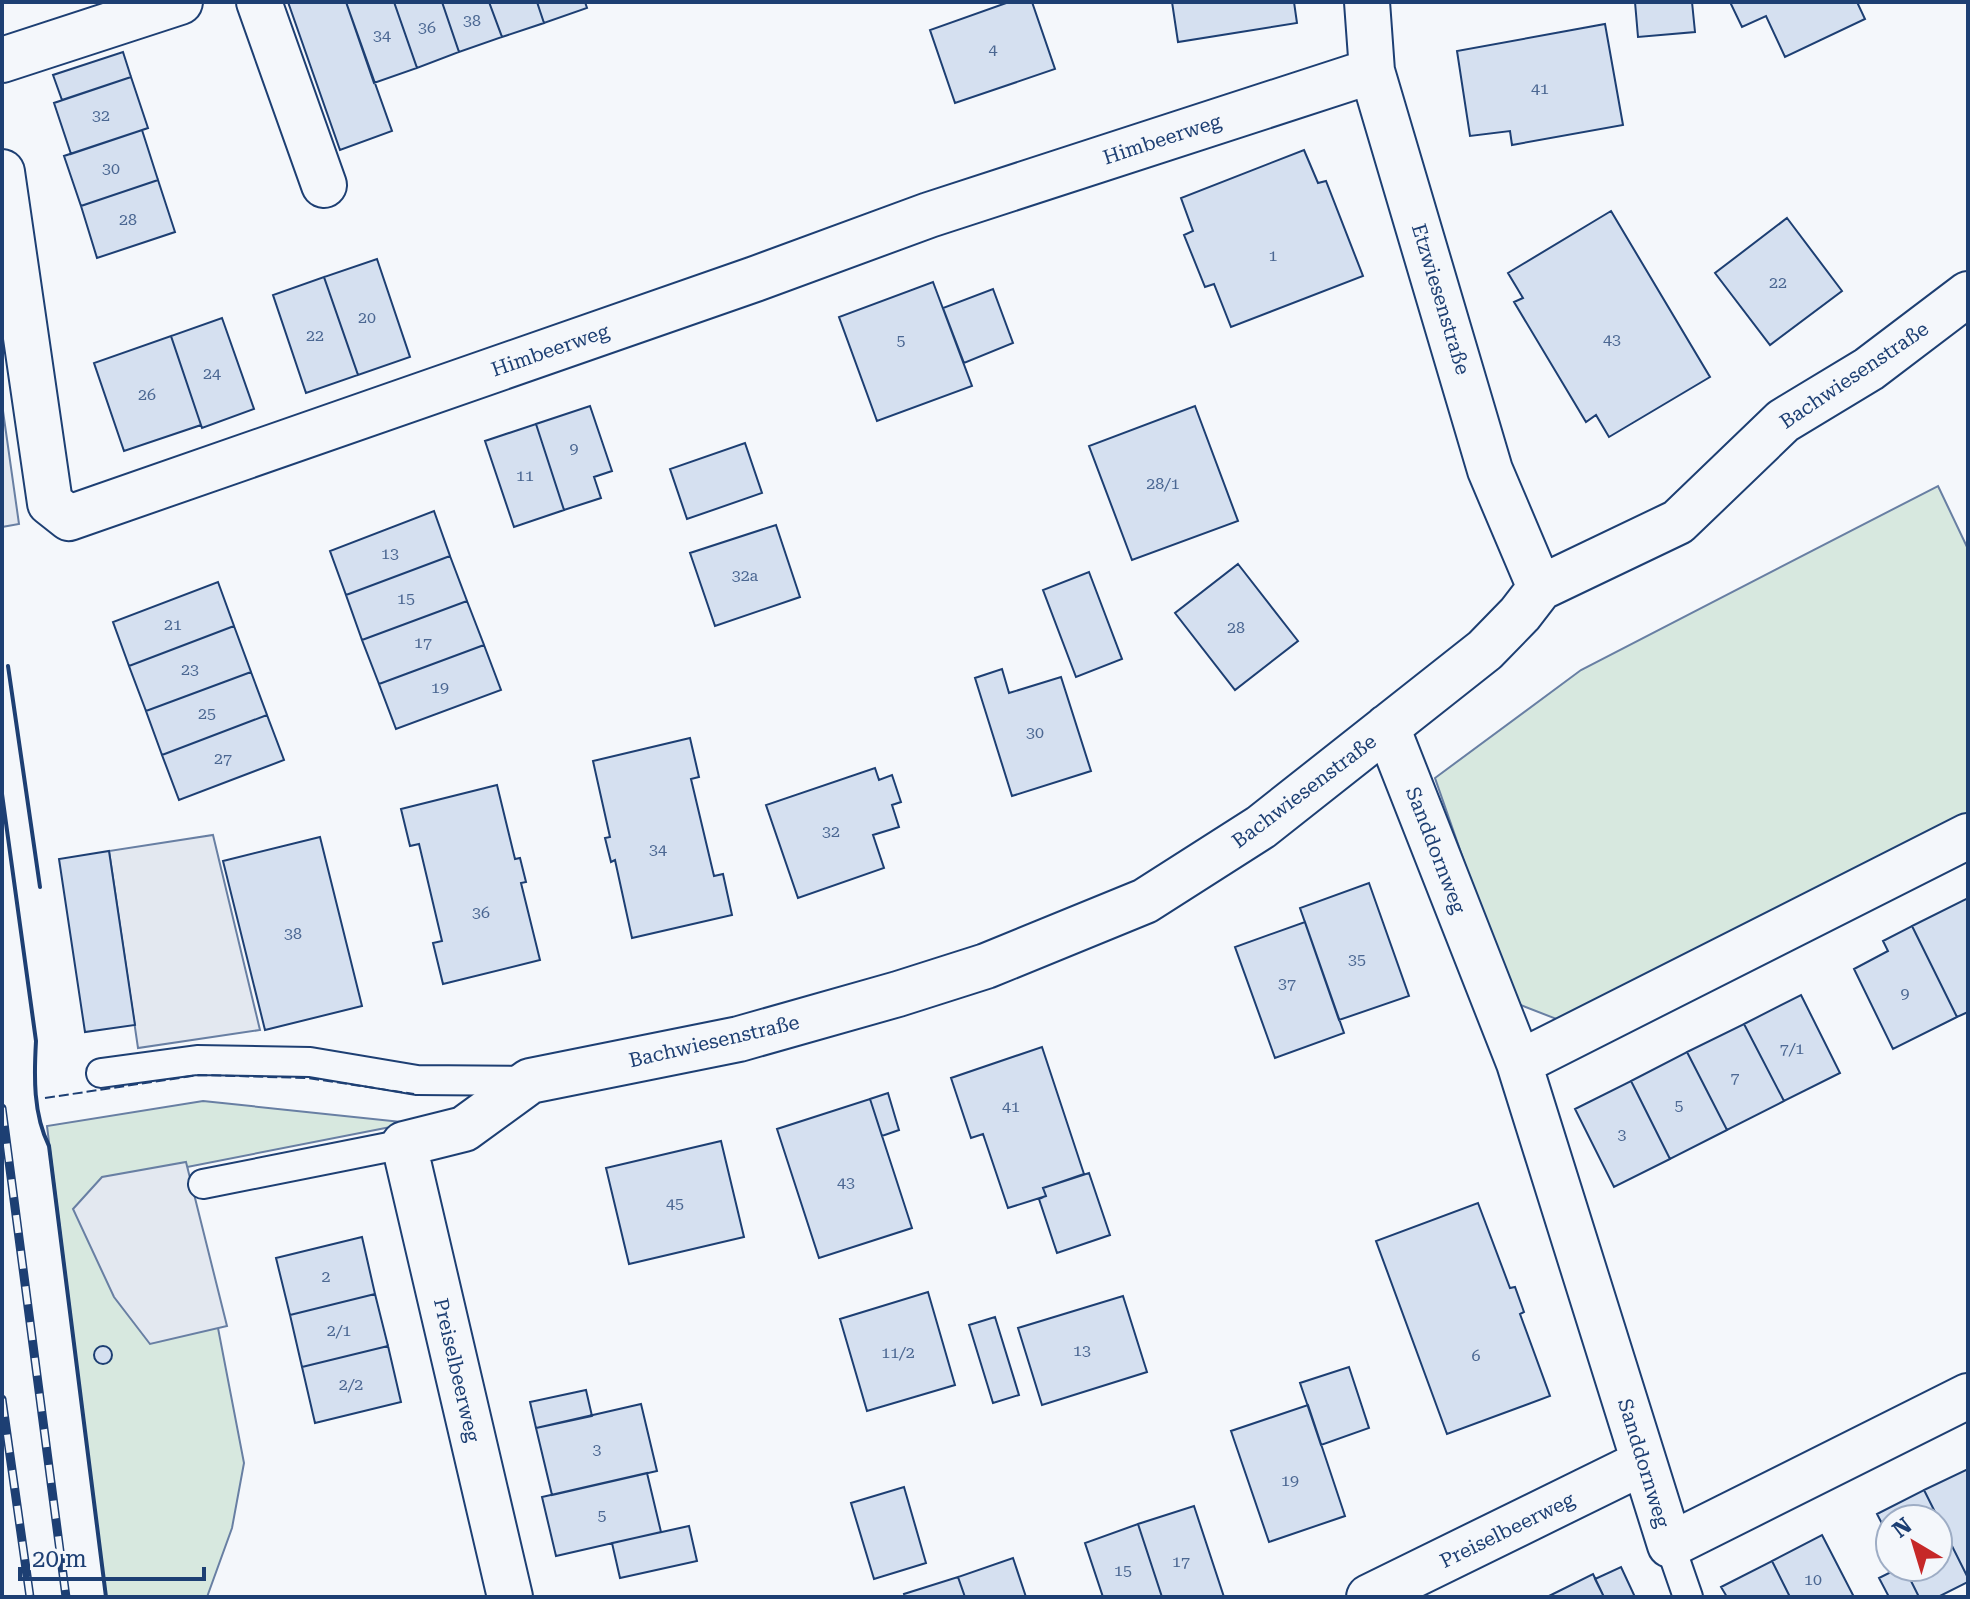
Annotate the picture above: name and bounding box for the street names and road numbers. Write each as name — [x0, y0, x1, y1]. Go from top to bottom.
street label: Himbeerweg — [1100, 108, 1225, 169]
street label: Etzwiesenstraße — [1407, 221, 1475, 377]
street label: Bachwiesenstraße — [1775, 316, 1933, 434]
street label: Himbeerweg — [488, 318, 613, 381]
street label: Bachwiesenstraße — [1227, 729, 1381, 853]
street label: Sanddornweg — [1401, 783, 1471, 917]
street label: Bachwiesenstraße — [626, 1010, 802, 1072]
street label: Preiselbeerweg — [429, 1296, 485, 1445]
street label: Sanddornweg — [1613, 1396, 1675, 1531]
street label: Preiselbeerweg — [1436, 1487, 1579, 1573]

